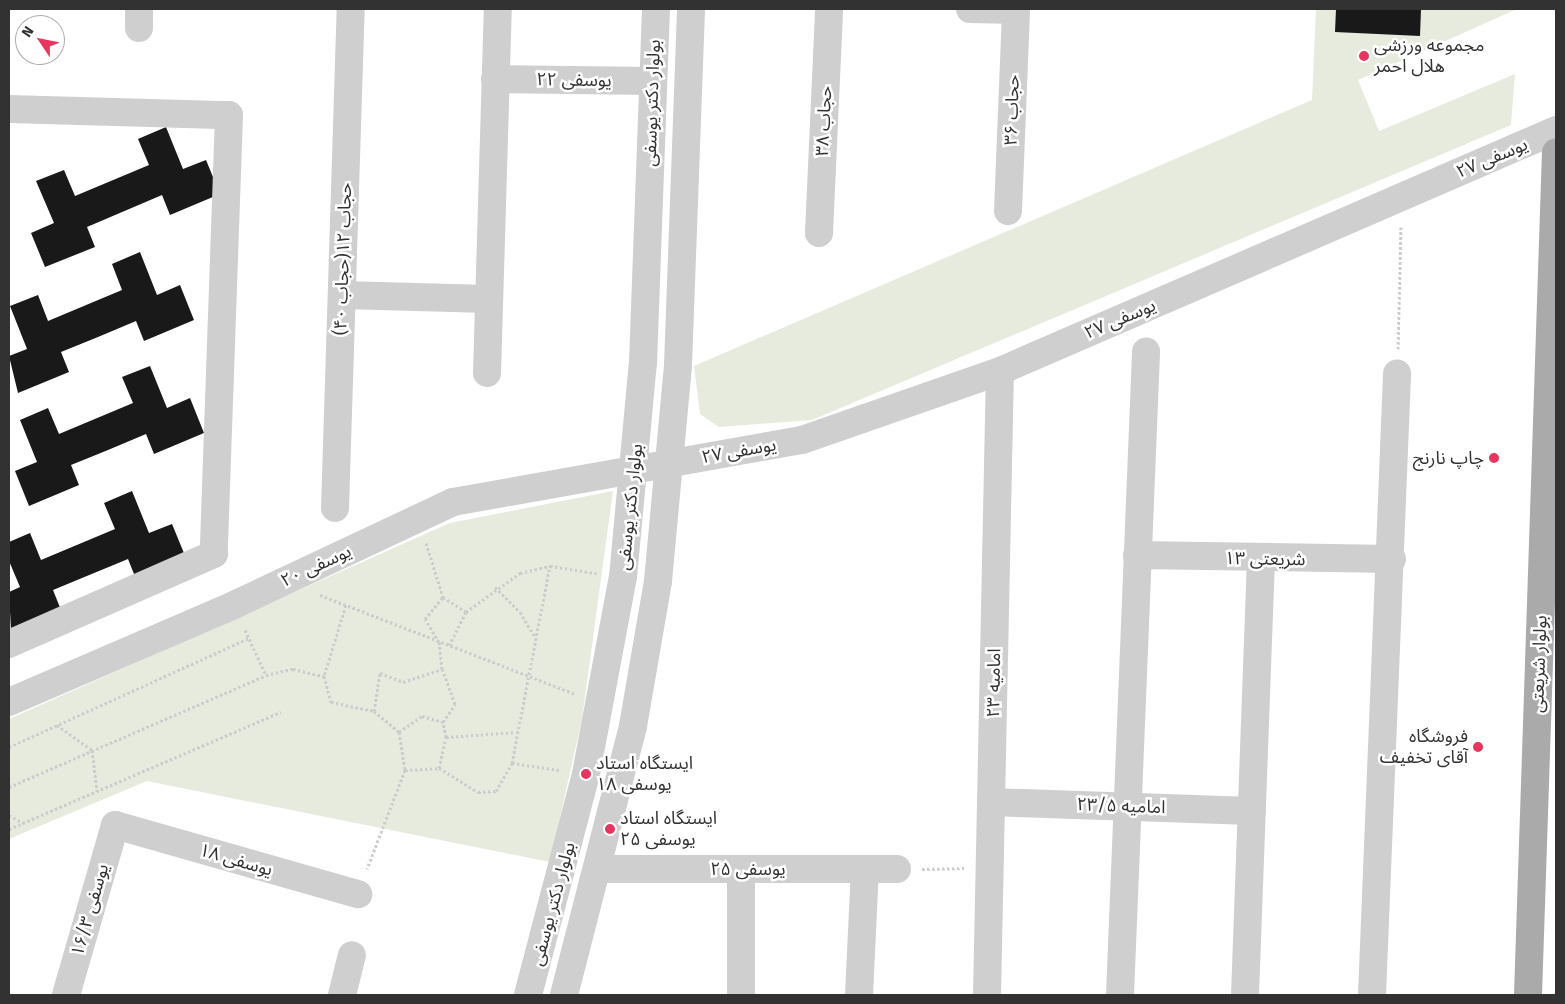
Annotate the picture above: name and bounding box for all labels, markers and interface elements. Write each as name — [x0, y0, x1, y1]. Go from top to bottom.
north arrow — [15, 15, 65, 65]
text: N — [18, 23, 38, 41]
place label: مجموعه ورزشی هلال احمر — [1374, 35, 1484, 78]
street label: بولوار دکتر یوسفی — [639, 39, 665, 167]
marker: مجموعه ورزشی هلال احمر — [1358, 50, 1370, 62]
street label: یوسفی ۲۲ — [536, 69, 612, 91]
street label: حجاب ۳۶ — [1000, 74, 1024, 146]
street label: حجاب ۳۸ — [811, 85, 837, 157]
street label: یوسفی ۲۷ — [1453, 133, 1531, 183]
street label: حجاب ۱۲(حجاب ۴۰) — [330, 182, 356, 336]
street label: یوسفی ۲۷ — [1081, 294, 1159, 344]
street label: یوسفی ۲۷ — [700, 434, 778, 468]
street label: بولوار دکتر یوسفی — [613, 443, 647, 571]
place label: چاپ نارنج — [1413, 447, 1484, 469]
marker: چاپ نارنج — [1488, 452, 1500, 464]
street label: یوسفی ۲۰ — [277, 540, 355, 592]
street label: شریعتی ۱۳ — [1224, 547, 1306, 571]
street label: بولوار شریعتی — [1527, 615, 1551, 713]
street label: امامیه ۲۳ — [983, 648, 1005, 718]
place label: فروشگاه آقای تخفیف — [1380, 726, 1468, 769]
marker: فروشگاه آقای تخفیف — [1472, 741, 1484, 753]
place label: ایستگاه استاد یوسفی ۱۸ — [596, 753, 693, 796]
marker: ایستگاه استاد یوسفی ۱۸ — [580, 768, 592, 780]
street label: امامیه ۲۳/۵ — [1076, 794, 1166, 818]
place label: ایستگاه استاد یوسفی ۲۵ — [620, 808, 717, 851]
marker: ایستگاه استاد یوسفی ۲۵ — [604, 823, 616, 835]
street label: یوسفی ۱۸ — [197, 839, 275, 881]
street label: بولوار دکتر یوسفی — [526, 840, 580, 968]
street label: یوسفی ۲۵ — [710, 858, 786, 880]
street label: یوسفی ۱۶/۳ — [67, 861, 113, 959]

